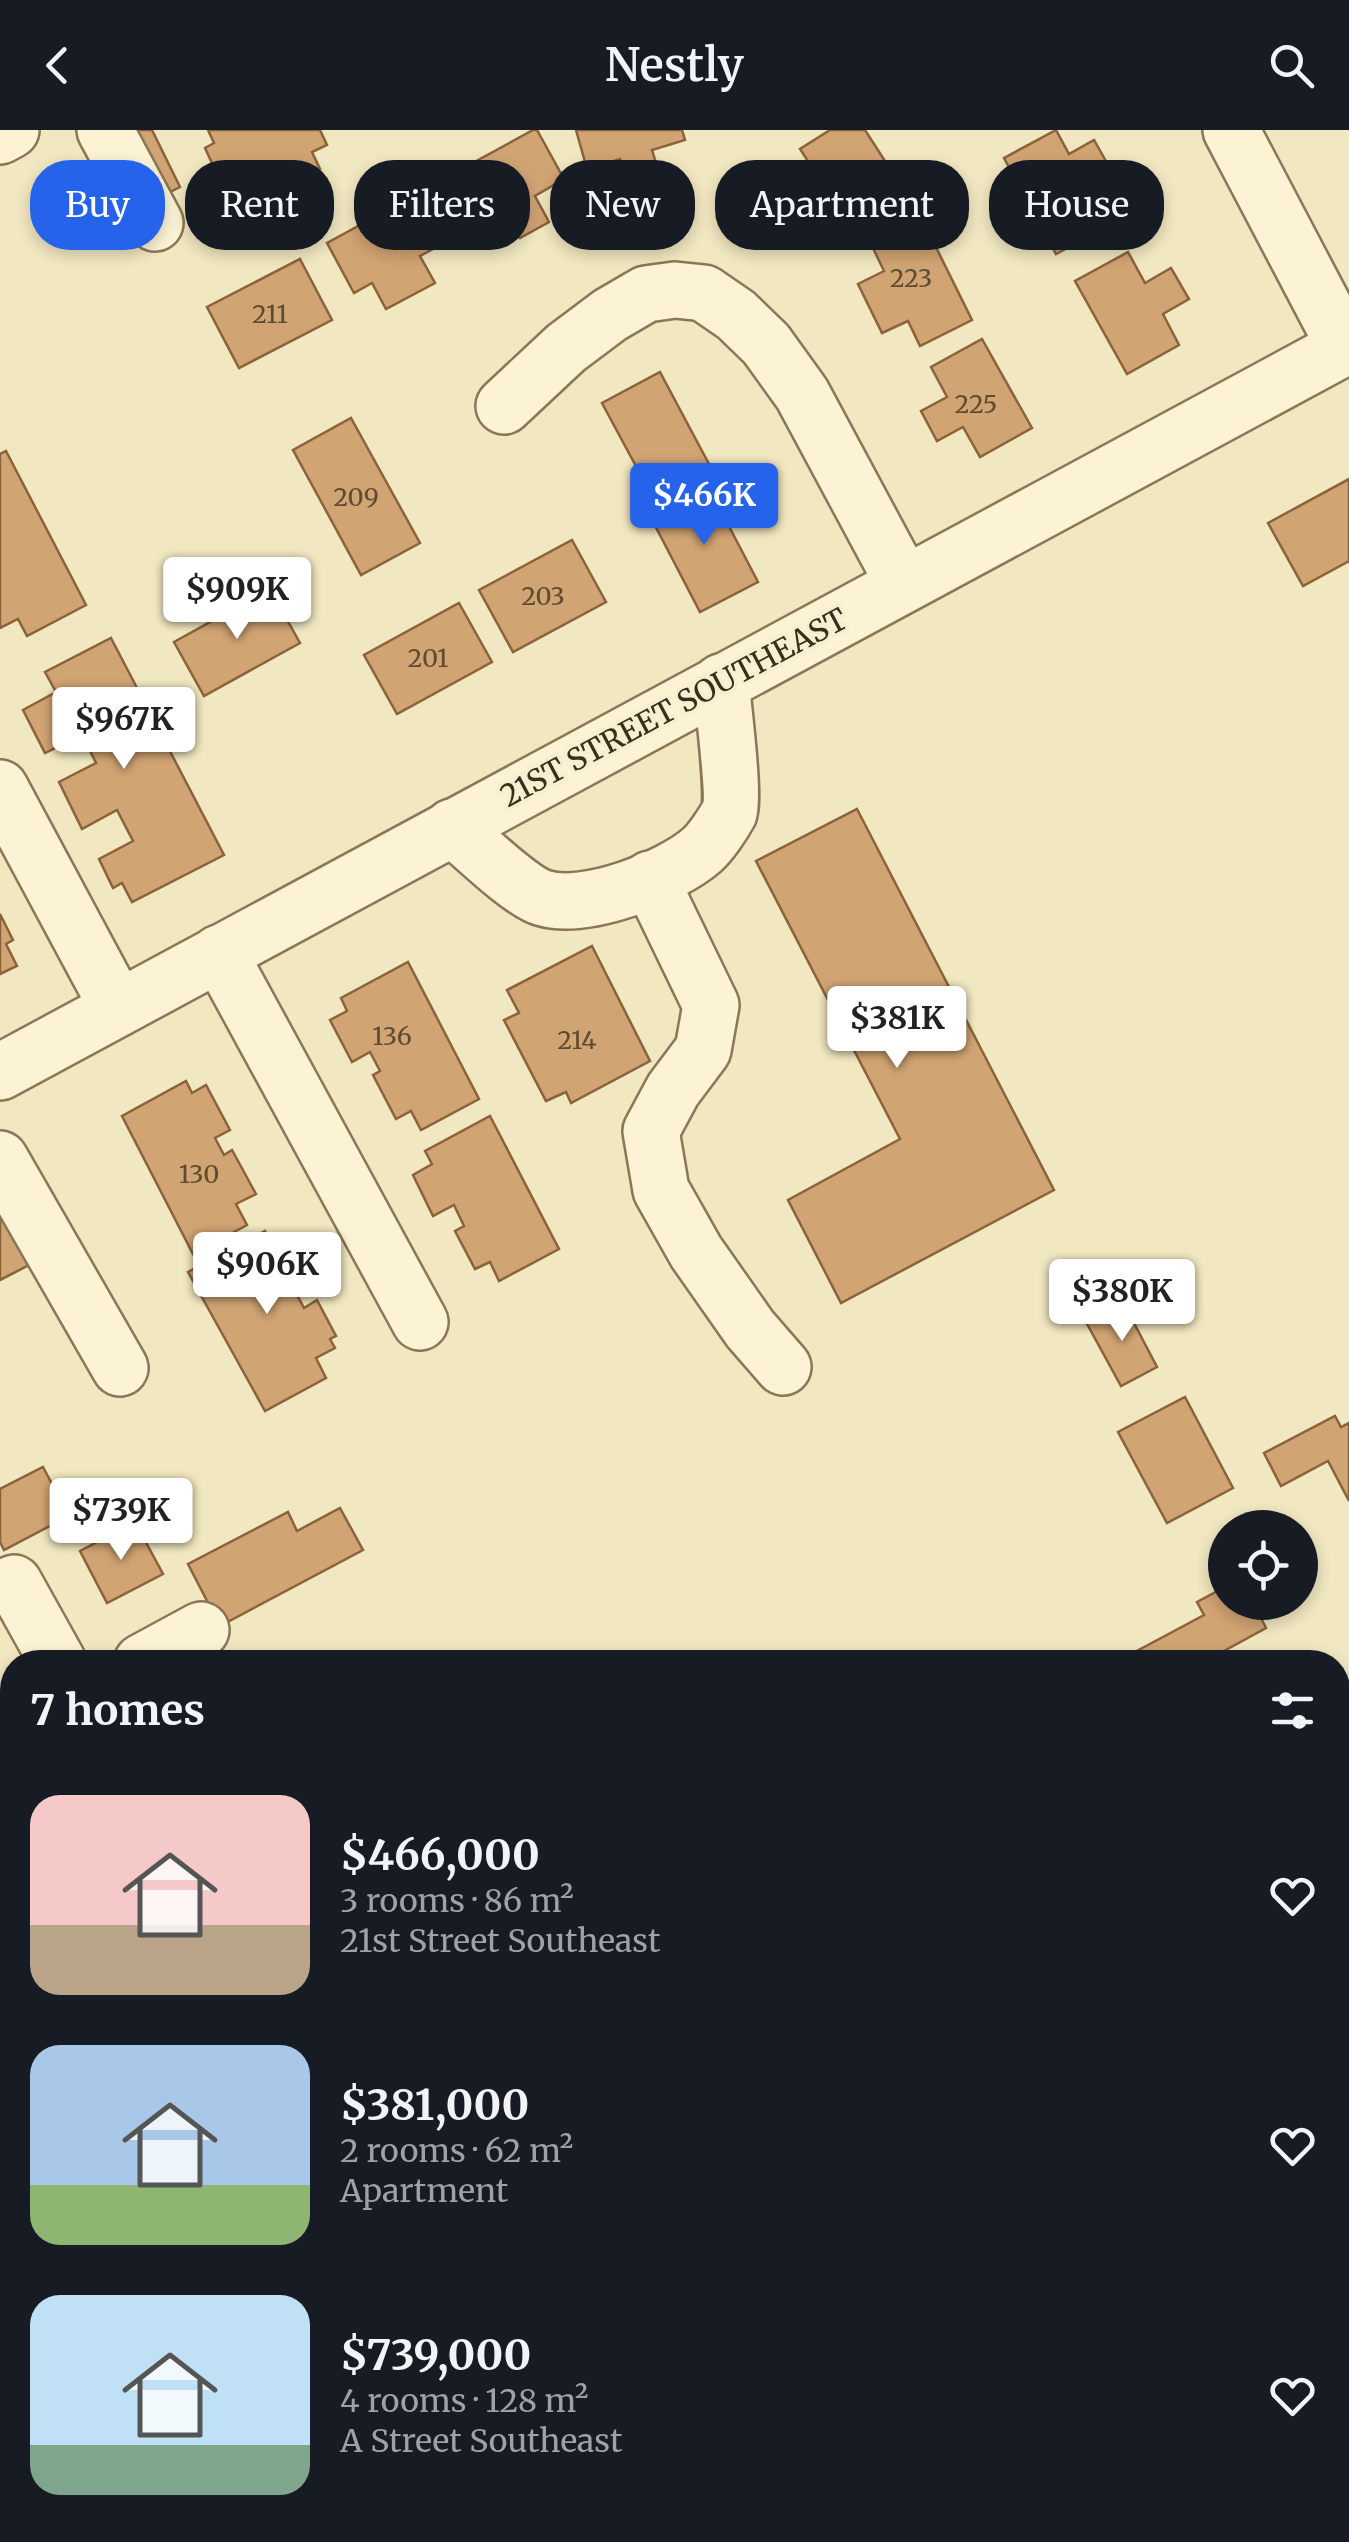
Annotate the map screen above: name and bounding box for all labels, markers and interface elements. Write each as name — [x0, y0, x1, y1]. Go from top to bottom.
text: Nestly — [605, 37, 744, 93]
icon: back — [30, 38, 85, 93]
icon: search — [1264, 38, 1319, 93]
chip: Buy — [30, 160, 165, 250]
chip: Rent — [185, 160, 334, 250]
chip: Filters — [354, 160, 530, 250]
chip: New — [550, 160, 695, 250]
chip: Apartment — [715, 160, 969, 250]
chip: House — [989, 160, 1164, 250]
house number: 223 — [890, 262, 932, 294]
house number: 211 — [252, 298, 288, 330]
house number: 225 — [955, 388, 997, 420]
pin: $466K — [634, 463, 774, 548]
text: $466K — [652, 475, 756, 515]
house number: 209 — [333, 481, 379, 513]
pin: $909K — [167, 557, 307, 642]
text: $909K — [185, 569, 289, 609]
house number: 203 — [521, 580, 565, 612]
street label: 21ST STREET SOUTHEAST — [494, 599, 854, 815]
house number: 201 — [408, 642, 448, 674]
pin: $967K — [54, 687, 194, 772]
text: $967K — [74, 699, 174, 739]
pin: $381K — [827, 986, 967, 1071]
text: $381K — [849, 998, 945, 1038]
house number: 136 — [372, 1020, 412, 1052]
house number: 214 — [557, 1024, 597, 1056]
house number: 130 — [179, 1158, 219, 1190]
pin: $906K — [197, 1232, 337, 1317]
text: $906K — [215, 1244, 319, 1284]
pin: $380K — [1052, 1259, 1192, 1344]
text: $380K — [1071, 1271, 1173, 1311]
pin: $739K — [51, 1478, 191, 1563]
text: $739K — [72, 1490, 170, 1530]
map controls — [1208, 1510, 1318, 1620]
button: locate — [1208, 1510, 1318, 1620]
icon: filters — [1265, 1683, 1320, 1738]
text: 7 homes — [30, 1684, 205, 1736]
text: $466,000 — [340, 1829, 540, 1881]
icon: home — [110, 1835, 230, 1955]
icon: heart — [1265, 1868, 1320, 1923]
text: 3 rooms · 86 m² — [340, 1881, 574, 1921]
text: 21st Street Southeast — [340, 1921, 660, 1961]
text: $381,000 — [340, 2079, 529, 2131]
icon: home — [110, 2085, 230, 2205]
icon: heart — [1265, 2118, 1320, 2173]
text: 2 rooms · 62 m² — [340, 2131, 573, 2171]
text: Apartment — [340, 2171, 508, 2211]
text: $739,000 — [340, 2329, 531, 2381]
icon: home — [110, 2335, 230, 2455]
icon: heart — [1265, 2368, 1320, 2423]
text: 4 rooms · 128 m² — [340, 2381, 588, 2421]
text: A Street Southeast — [340, 2421, 623, 2461]

